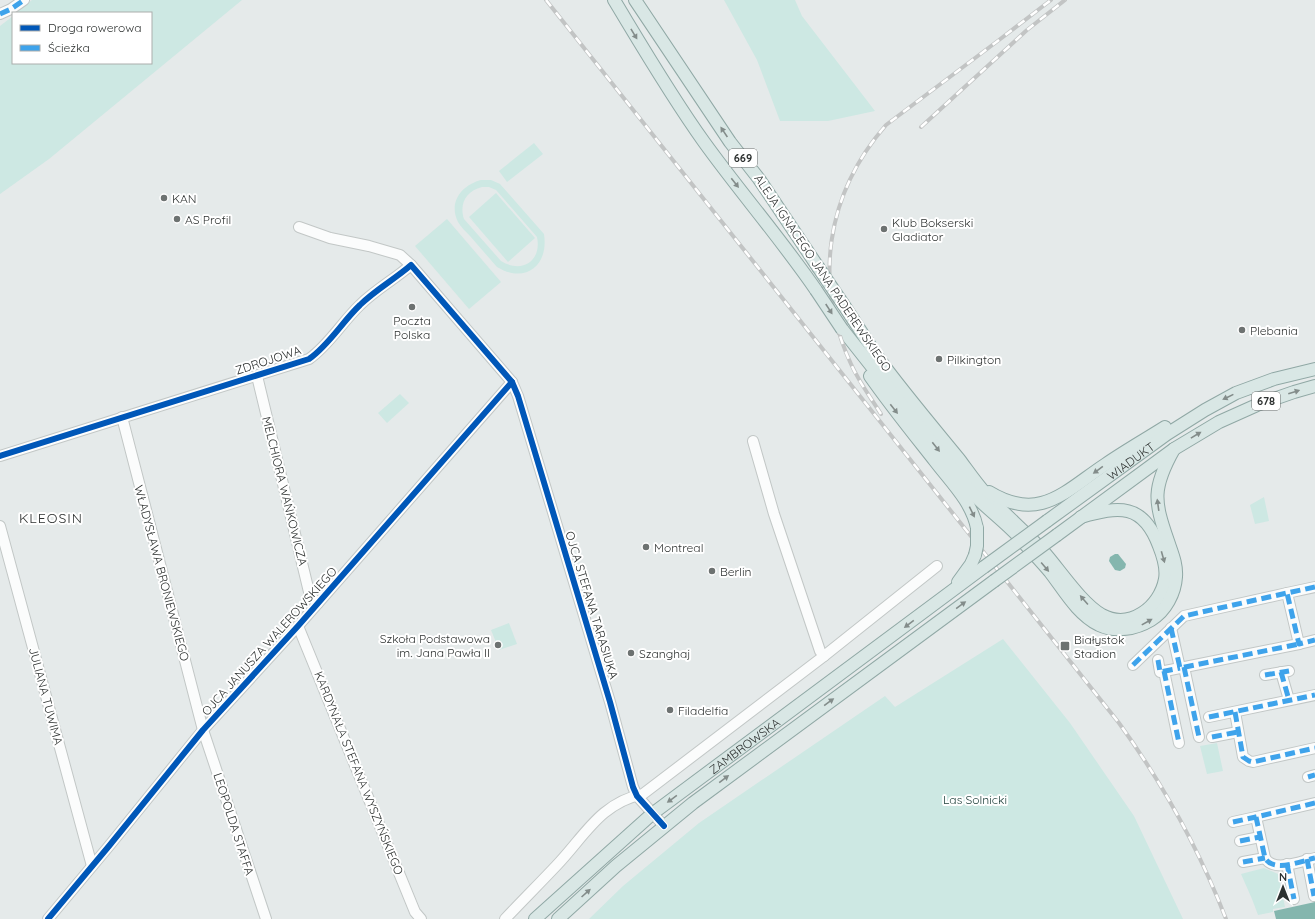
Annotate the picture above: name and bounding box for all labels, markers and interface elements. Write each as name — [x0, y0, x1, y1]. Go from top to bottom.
legend — [12, 12, 152, 64]
text: Droga rowerowa — [48, 20, 142, 35]
one-way arrow — [631, 28, 638, 40]
text: Ścieżka — [48, 40, 90, 55]
one-way arrow — [720, 127, 728, 137]
road number: 669 — [729, 149, 757, 167]
street label: ALEJA IGNACEGO JANA PADEREWSKIEGO — [751, 172, 895, 374]
one-way arrow — [731, 177, 739, 188]
place label: KAN — [172, 191, 197, 206]
marker: KAN — [159, 193, 169, 203]
place label: AS Profil — [185, 212, 231, 227]
marker: AS Profil — [172, 214, 182, 224]
place label: Klub Bokserski Gladiator — [892, 215, 973, 244]
marker: Klub Bokserski Gladiator — [879, 224, 889, 234]
marker: Poczta Polska — [407, 302, 417, 312]
one-way arrow — [825, 304, 833, 314]
place label: Poczta Polska — [393, 313, 431, 342]
place label: Plebania — [1250, 323, 1298, 338]
marker: Plebania — [1237, 325, 1247, 335]
street label: ZDROJOWA — [233, 342, 303, 378]
place label: Pilkington — [947, 352, 1001, 367]
marker: Pilkington — [934, 354, 944, 364]
one-way arrow — [1288, 389, 1300, 395]
road number: 678 — [1252, 392, 1280, 410]
one-way arrow — [1223, 394, 1234, 400]
one-way arrow — [890, 403, 898, 414]
street label: MELCHIORA WAŃKOWICZA — [259, 415, 311, 567]
one-way arrow — [1190, 432, 1202, 439]
street label: WIADUKT — [1104, 438, 1157, 483]
one-way arrow — [932, 442, 940, 453]
one-way arrow — [1093, 466, 1104, 474]
street label: WŁADYSŁAWA BRONIEWSKIEGO — [131, 483, 193, 663]
one-way arrow — [1155, 499, 1161, 512]
one-way arrow — [969, 506, 975, 518]
district label: KLEOSIN — [19, 509, 83, 527]
street label: OJCA STEFANA TARASIUKA — [562, 529, 622, 681]
place label: Montreal — [654, 540, 703, 555]
marker: Montreal — [641, 542, 651, 552]
one-way arrow — [1160, 551, 1166, 564]
one-way arrow — [1041, 561, 1050, 572]
street label: OJCA JANUSZA WALEROWSKIEGO — [198, 564, 340, 718]
place label: Berlin — [720, 564, 751, 579]
marker: Berlin — [707, 566, 717, 576]
one-way arrow — [1080, 595, 1089, 605]
one-way arrow — [956, 601, 967, 609]
one-way arrow — [1141, 618, 1153, 625]
one-way arrow — [903, 620, 914, 628]
place label: Szkoła Podstawowa im. Jana Pawła II — [380, 631, 490, 660]
place label: Białystok Stadion — [1074, 632, 1124, 661]
marker: Szkoła Podstawowa im. Jana Pawła II — [493, 640, 503, 650]
marker: Białystok Stadion — [1059, 640, 1071, 652]
street label: JULIANA TUWIMA — [26, 646, 66, 747]
place label: Szanghaj — [639, 646, 691, 661]
marker: Szanghaj — [626, 648, 636, 658]
street label: KARDYNAŁA STEFANA WYSZYŃSKIEGO — [311, 669, 407, 877]
one-way arrow — [823, 698, 834, 706]
place label: Filadelfia — [678, 703, 728, 718]
marker: Filadelfia — [665, 705, 675, 715]
street label: ZAMBROWSKA — [706, 714, 783, 777]
street label: LEOPOLDA STAFFA — [210, 771, 258, 877]
one-way arrow — [719, 776, 729, 784]
park label: Las Solnicki — [943, 792, 1007, 807]
one-way arrow — [667, 795, 677, 803]
north arrow — [1263, 867, 1303, 907]
text: N — [1279, 870, 1287, 884]
one-way arrow — [581, 888, 592, 897]

